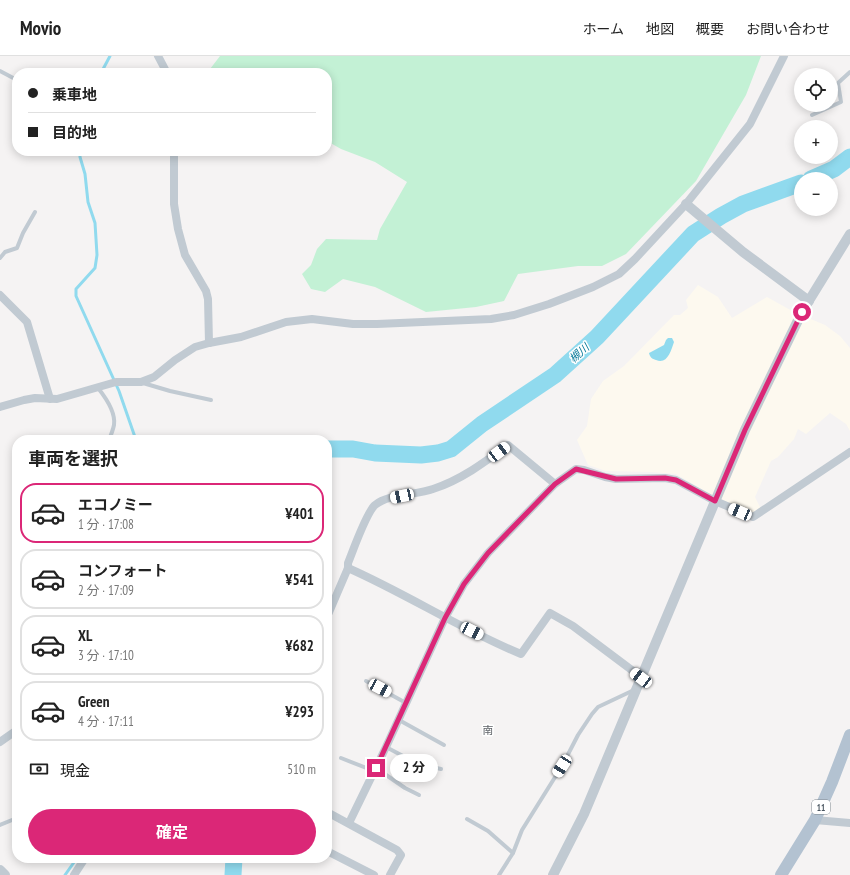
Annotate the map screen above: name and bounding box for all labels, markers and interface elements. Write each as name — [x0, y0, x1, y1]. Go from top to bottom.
text: Movio — [20, 16, 61, 40]
text: ホーム — [582, 20, 624, 38]
text: 地図 — [646, 20, 674, 38]
text: 概要 — [696, 20, 724, 38]
text: お問い合わせ — [746, 20, 830, 38]
map controls — [794, 68, 838, 216]
button: locate — [794, 68, 838, 112]
text: 乗車地 — [52, 85, 97, 104]
button: + — [794, 120, 838, 164]
text: 目的地 — [52, 123, 97, 142]
button: − — [794, 172, 838, 216]
route start — [793, 303, 811, 321]
water label: 槻川 — [566, 340, 593, 366]
car — [486, 440, 512, 464]
text: 車両を選択 — [28, 447, 118, 470]
car — [389, 488, 415, 504]
icon: car — [30, 495, 66, 531]
text: エコノミー — [78, 495, 153, 514]
car — [727, 502, 753, 522]
text: ¥401 — [285, 504, 314, 523]
text: 1 分 · 17:08 — [78, 516, 134, 533]
icon: car — [30, 561, 66, 597]
text: コンフォート — [78, 561, 168, 580]
text: ¥541 — [285, 570, 314, 589]
text: 2 分 · 17:09 — [78, 582, 134, 599]
car — [459, 620, 485, 642]
text: XL — [78, 626, 92, 645]
icon: car — [30, 627, 66, 663]
text: ¥682 — [285, 636, 314, 655]
text: 3 分 · 17:10 — [78, 647, 134, 664]
car — [628, 666, 654, 690]
car — [367, 677, 393, 699]
text: Green — [78, 692, 110, 711]
icon: car — [30, 693, 66, 729]
text: ¥293 — [285, 702, 314, 721]
text: 4 分 · 17:11 — [78, 713, 134, 730]
district label: 南 — [483, 723, 494, 737]
car — [550, 753, 574, 779]
callout: 2 分 — [390, 754, 438, 782]
icon: cash — [28, 758, 50, 780]
route end — [367, 759, 385, 777]
text: 2 分 — [403, 759, 425, 776]
text: 現金 — [60, 761, 90, 780]
text: 510 m — [287, 761, 316, 778]
road number: 11 — [812, 800, 830, 814]
button: 確定 — [28, 809, 316, 855]

